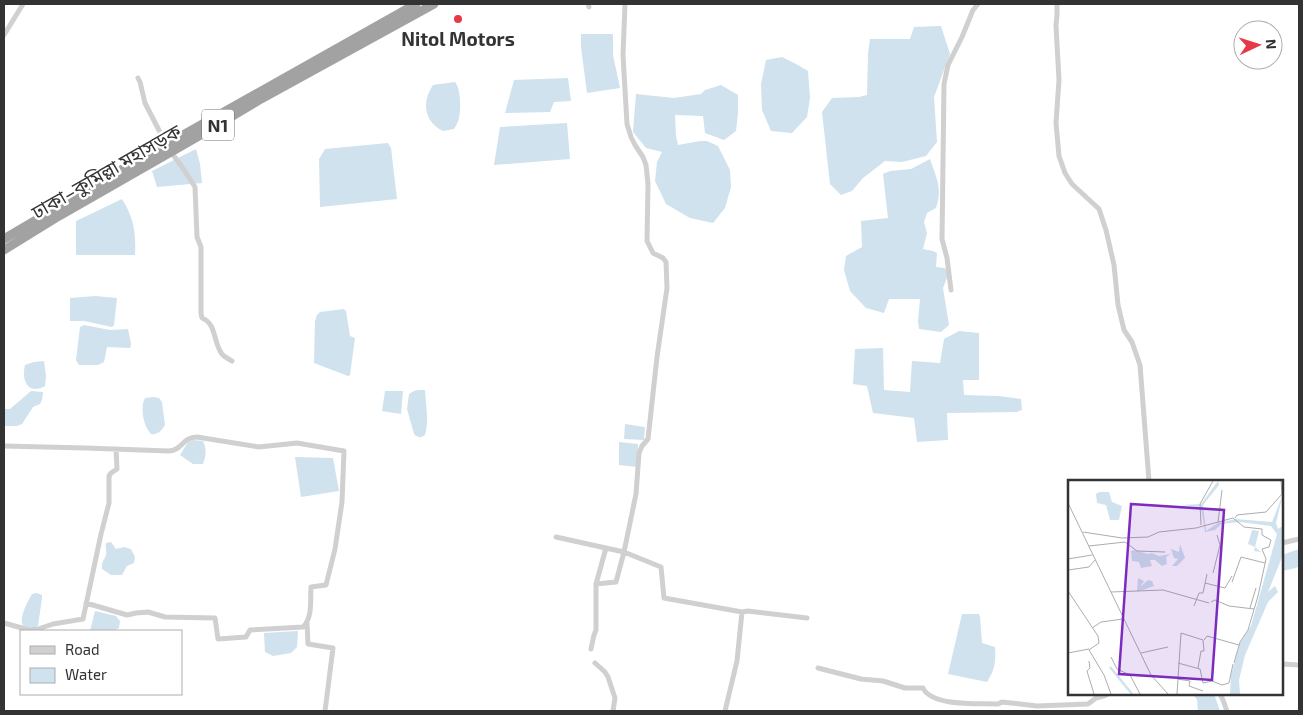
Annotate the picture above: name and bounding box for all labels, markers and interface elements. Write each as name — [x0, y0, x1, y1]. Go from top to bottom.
marker: Nitol Motors — [452, 13, 464, 25]
north arrow — [1233, 20, 1283, 70]
place label: Nitol Motors — [401, 27, 515, 50]
text: N — [1263, 38, 1280, 50]
road number: N1 — [202, 110, 234, 140]
street label: ঢাকা–কুমিল্লা মহাসড়ক — [26, 119, 186, 224]
inset map — [1068, 480, 1283, 695]
legend — [20, 630, 182, 695]
text: Road — [65, 640, 100, 658]
text: Water — [65, 665, 107, 683]

